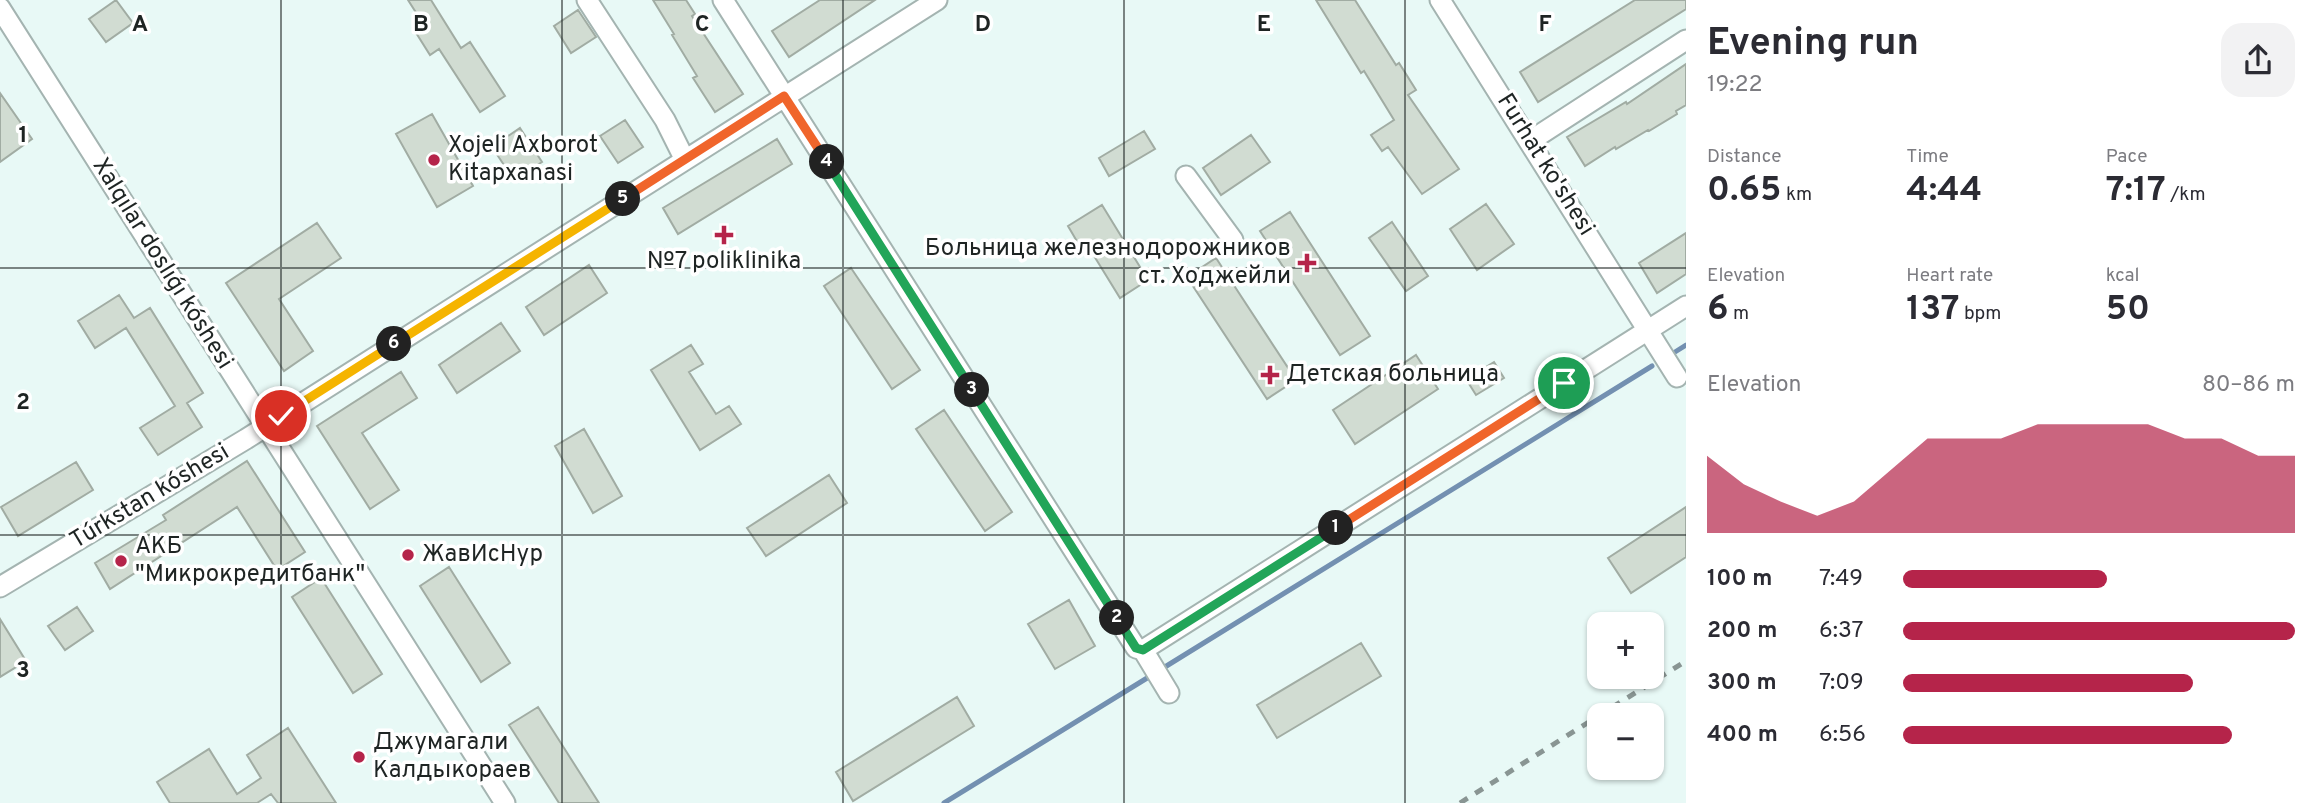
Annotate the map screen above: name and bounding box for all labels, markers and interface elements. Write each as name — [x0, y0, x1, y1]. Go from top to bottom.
text: A — [132, 11, 148, 40]
text: B — [413, 11, 429, 40]
text: C — [695, 11, 709, 40]
text: D — [975, 11, 991, 40]
text: E — [1257, 11, 1271, 40]
text: F — [1538, 11, 1552, 40]
text: Evening run — [1707, 20, 1919, 69]
button: share — [2221, 23, 2295, 97]
text: 19:22 — [1707, 71, 1763, 100]
street label: Furhat ko'shesi — [1489, 88, 1601, 242]
text: 1 — [18, 122, 28, 151]
place label: Xojeli Axborot Kitapxanasi — [448, 131, 598, 189]
pin: 4 — [810, 144, 844, 180]
text: Distance — [1707, 145, 1782, 169]
text: Time — [1906, 145, 1949, 169]
text: Pace — [2106, 145, 2147, 169]
text: 4 — [820, 149, 833, 173]
marker: Xojeli Axborot Kitapxanasi — [426, 152, 442, 168]
street label: Xalqılar doslıǵı kóshesi — [85, 153, 239, 375]
text: 0.65 — [1707, 169, 1781, 213]
text: 4:44 — [1906, 169, 1982, 213]
text: 7:17 — [2106, 169, 2166, 213]
pin: 5 — [606, 182, 640, 216]
text: km — [1781, 183, 1812, 207]
text: /km — [2166, 183, 2206, 207]
text: 5 — [617, 186, 628, 210]
marker: №7 poliklinika — [714, 225, 734, 245]
place label: Больница железнодорожников ст. Ходжейли — [925, 234, 1291, 292]
place label: №7 poliklinika — [647, 247, 801, 277]
marker: Больница железнодорожников ст. Ходжейли — [1297, 253, 1317, 273]
text: Elevation — [1707, 264, 1785, 288]
text: Heart rate — [1906, 264, 1993, 288]
text: kcal — [2106, 264, 2139, 288]
text: 6 — [1707, 288, 1729, 332]
text: 137 — [1906, 288, 1960, 332]
text: 50 — [2106, 288, 2150, 332]
text: m — [1729, 302, 1749, 326]
text: bpm — [1960, 302, 2001, 326]
pin: 6 — [376, 326, 412, 362]
text: 6 — [388, 331, 399, 355]
pin — [1534, 353, 1594, 413]
place label: Детская больница — [1286, 360, 1499, 390]
icon: arrive — [1545, 364, 1583, 402]
marker: Детская больница — [1260, 365, 1280, 385]
text: Elevation — [1707, 371, 1802, 400]
text: 80–86 m — [2202, 371, 2295, 400]
pin: 3 — [954, 372, 990, 408]
text: 3 — [966, 377, 977, 401]
pin — [251, 386, 311, 446]
text: 2 — [16, 389, 30, 418]
icon: check — [262, 397, 300, 435]
street label: Túrkstan kóshesi — [65, 438, 235, 556]
pin: 1 — [1318, 510, 1354, 546]
text: 1 — [1332, 515, 1339, 539]
place label: АКБ "Микрокредитбанк" — [135, 532, 365, 590]
place label: ЖавИсНур — [422, 540, 543, 570]
marker: ЖавИсНур — [400, 547, 416, 563]
marker: АКБ "Микрокредитбанк" — [113, 553, 129, 569]
text: 100 m — [1707, 565, 1772, 594]
text: 7:49 — [1819, 565, 1863, 594]
pin: 2 — [1100, 600, 1134, 636]
text: 2 — [1111, 605, 1122, 629]
map controls — [1587, 612, 1664, 780]
button: + — [1587, 612, 1664, 689]
text: 200 m — [1707, 617, 1777, 646]
text: 6:37 — [1819, 617, 1864, 646]
text: 3 — [16, 657, 30, 686]
text: 300 m — [1707, 669, 1777, 698]
text: 7:09 — [1819, 669, 1864, 698]
button: − — [1587, 703, 1664, 780]
text: 400 m — [1707, 721, 1778, 750]
text: 6:56 — [1819, 721, 1866, 750]
place label: Джумагали Калдыкораев — [373, 728, 531, 786]
marker: Джумагали Калдыкораев — [351, 749, 367, 765]

